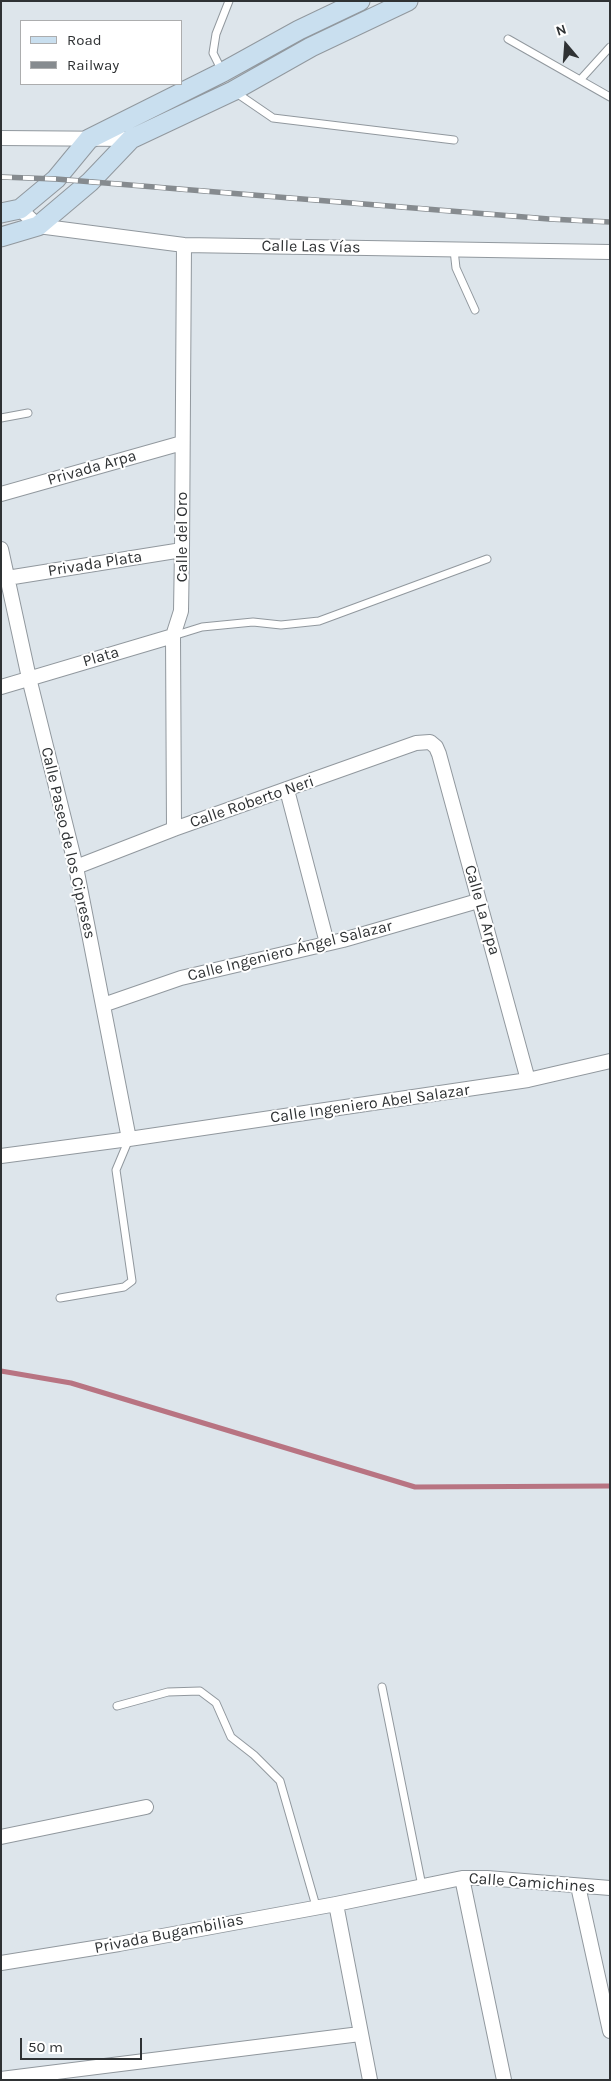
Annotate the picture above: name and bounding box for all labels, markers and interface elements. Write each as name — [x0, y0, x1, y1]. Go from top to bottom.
legend — [20, 20, 182, 85]
north arrow — [541, 20, 591, 70]
text: N — [554, 21, 569, 40]
text: Road — [67, 31, 102, 49]
text: Railway — [67, 56, 119, 74]
street label: Calle Las Vías — [261, 237, 361, 257]
street label: Privada Arpa — [45, 446, 139, 490]
street label: Calle del Oro — [172, 492, 192, 582]
street label: Privada Plata — [46, 547, 144, 581]
street label: Plata — [81, 643, 121, 671]
street label: Calle Paseo de los Cipreses — [37, 745, 99, 941]
street label: Calle Roberto Neri — [187, 772, 317, 832]
street label: Calle La Arpa — [460, 863, 504, 957]
street label: Calle Ingeniero Ángel Salazar — [186, 916, 394, 986]
street label: Calle Ingeniero Abel Salazar — [269, 1081, 471, 1127]
street label: Calle Camichines — [468, 1869, 596, 1897]
street label: Privada Bugambilias — [93, 1910, 245, 1958]
scale bar — [22, 2028, 145, 2060]
text: 50 m — [28, 2038, 63, 2056]

